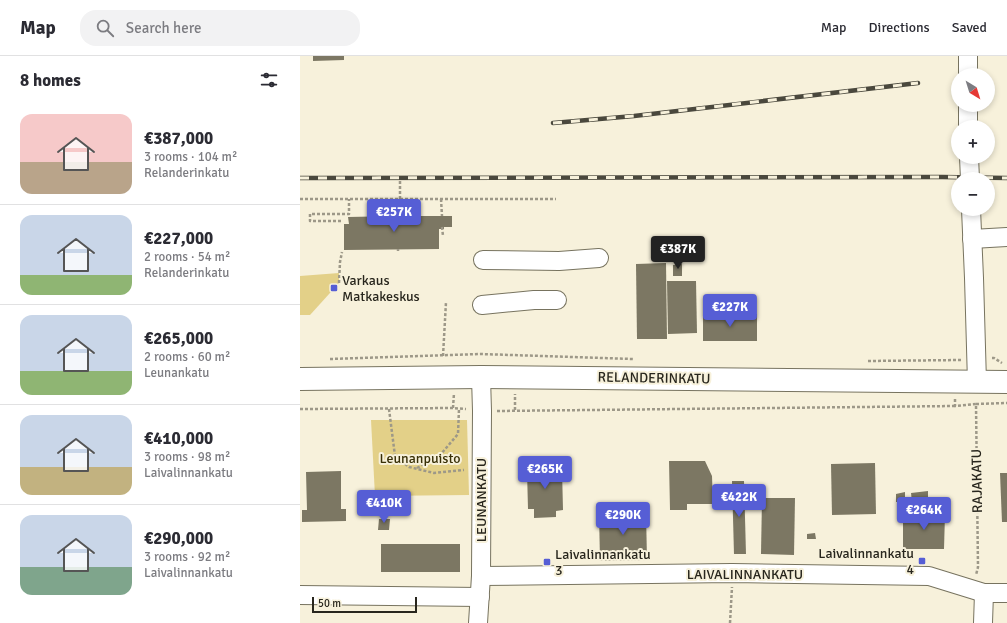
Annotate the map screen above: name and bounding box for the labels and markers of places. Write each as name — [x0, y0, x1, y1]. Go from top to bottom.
pin: €257K — [366, 199, 422, 233]
pin: €387K — [650, 236, 706, 270]
place label: Varkaus Matkakeskus — [342, 272, 420, 305]
marker: Varkaus Matkakeskus — [329, 283, 339, 293]
pin: €227K — [702, 294, 758, 328]
pin: €265K — [517, 456, 573, 490]
pin: €422K — [711, 484, 767, 518]
pin: €410K — [356, 490, 412, 524]
pin: €264K — [896, 497, 952, 531]
pin: €290K — [595, 502, 651, 536]
place label: Laivalinnankatu 4 — [818, 545, 914, 578]
place label: Laivalinnankatu 3 — [555, 546, 651, 579]
marker: Laivalinnankatu 4 — [917, 556, 927, 566]
marker: Laivalinnankatu 3 — [542, 557, 552, 567]

